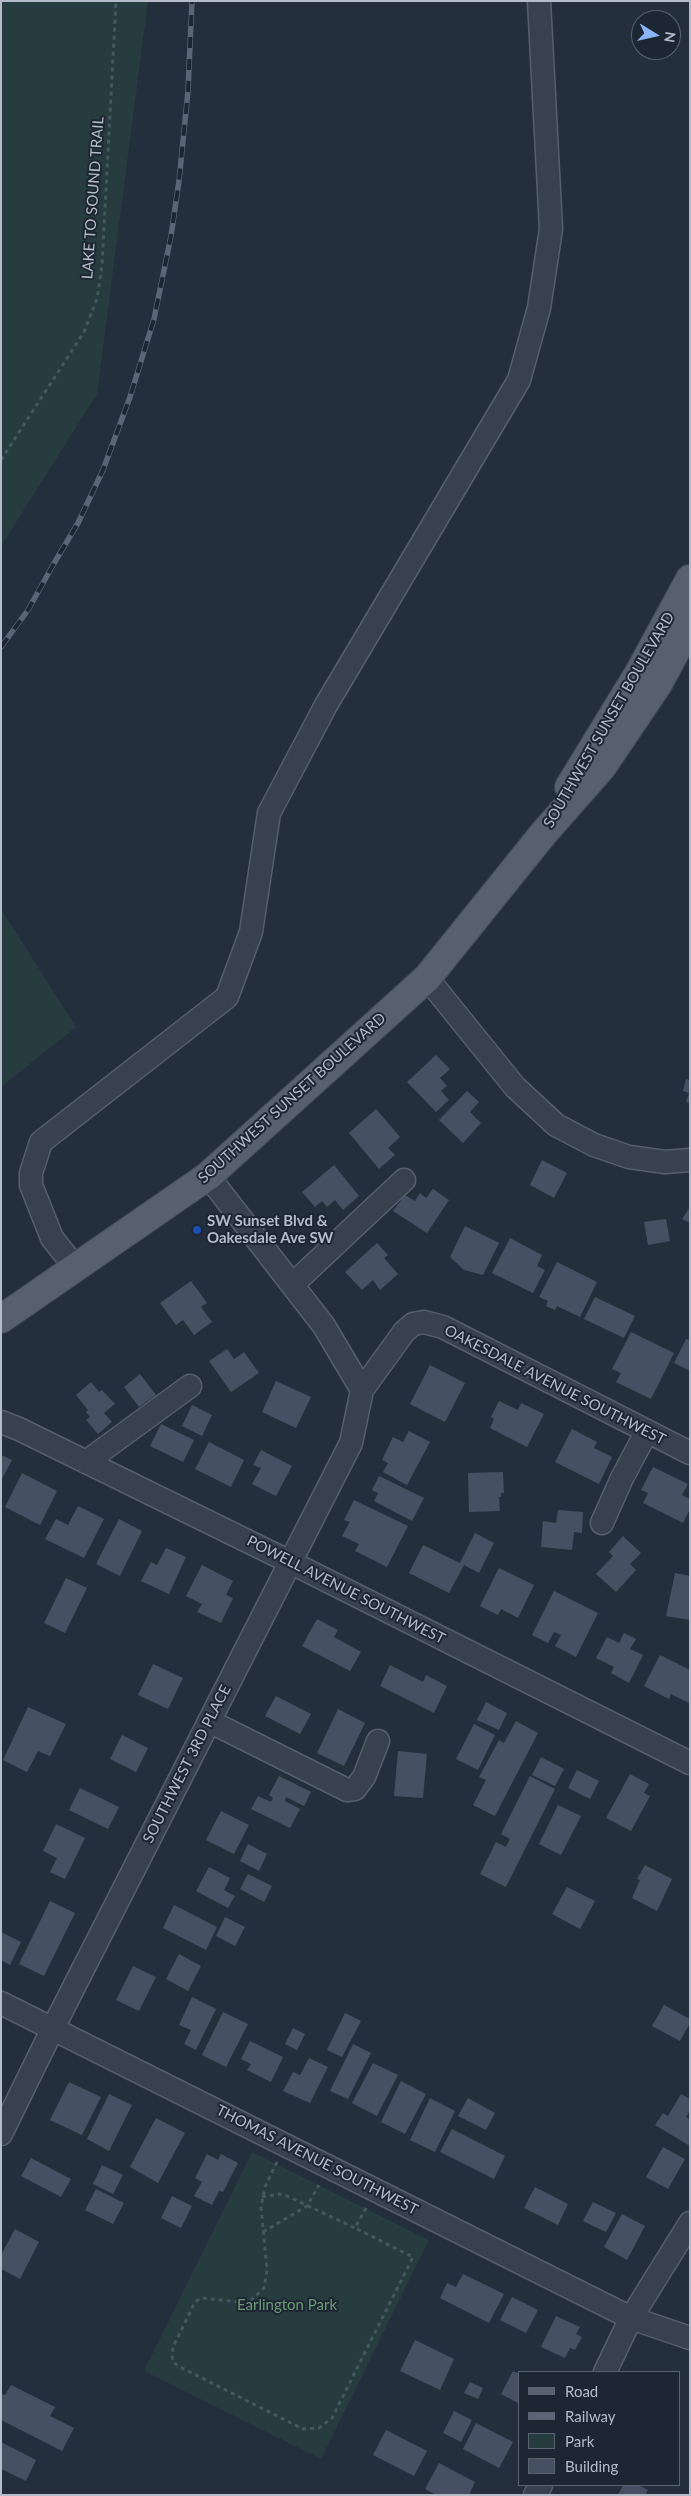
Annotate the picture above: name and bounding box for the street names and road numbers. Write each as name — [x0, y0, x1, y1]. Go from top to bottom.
street label: LAKE TO SOUND TRAIL — [78, 116, 108, 280]
street label: SOUTHWEST SUNSET BOULEVARD — [540, 609, 678, 831]
street label: SOUTHWEST SUNSET BOULEVARD — [195, 1009, 389, 1187]
street label: OAKESDALE AVENUE SOUTHWEST — [441, 1321, 669, 1449]
street label: POWELL AVENUE SOUTHWEST — [244, 1532, 448, 1648]
street label: SOUTHWEST 3RD PLACE — [139, 1682, 235, 1846]
street label: THOMAS AVENUE SOUTHWEST — [213, 2101, 421, 2219]

